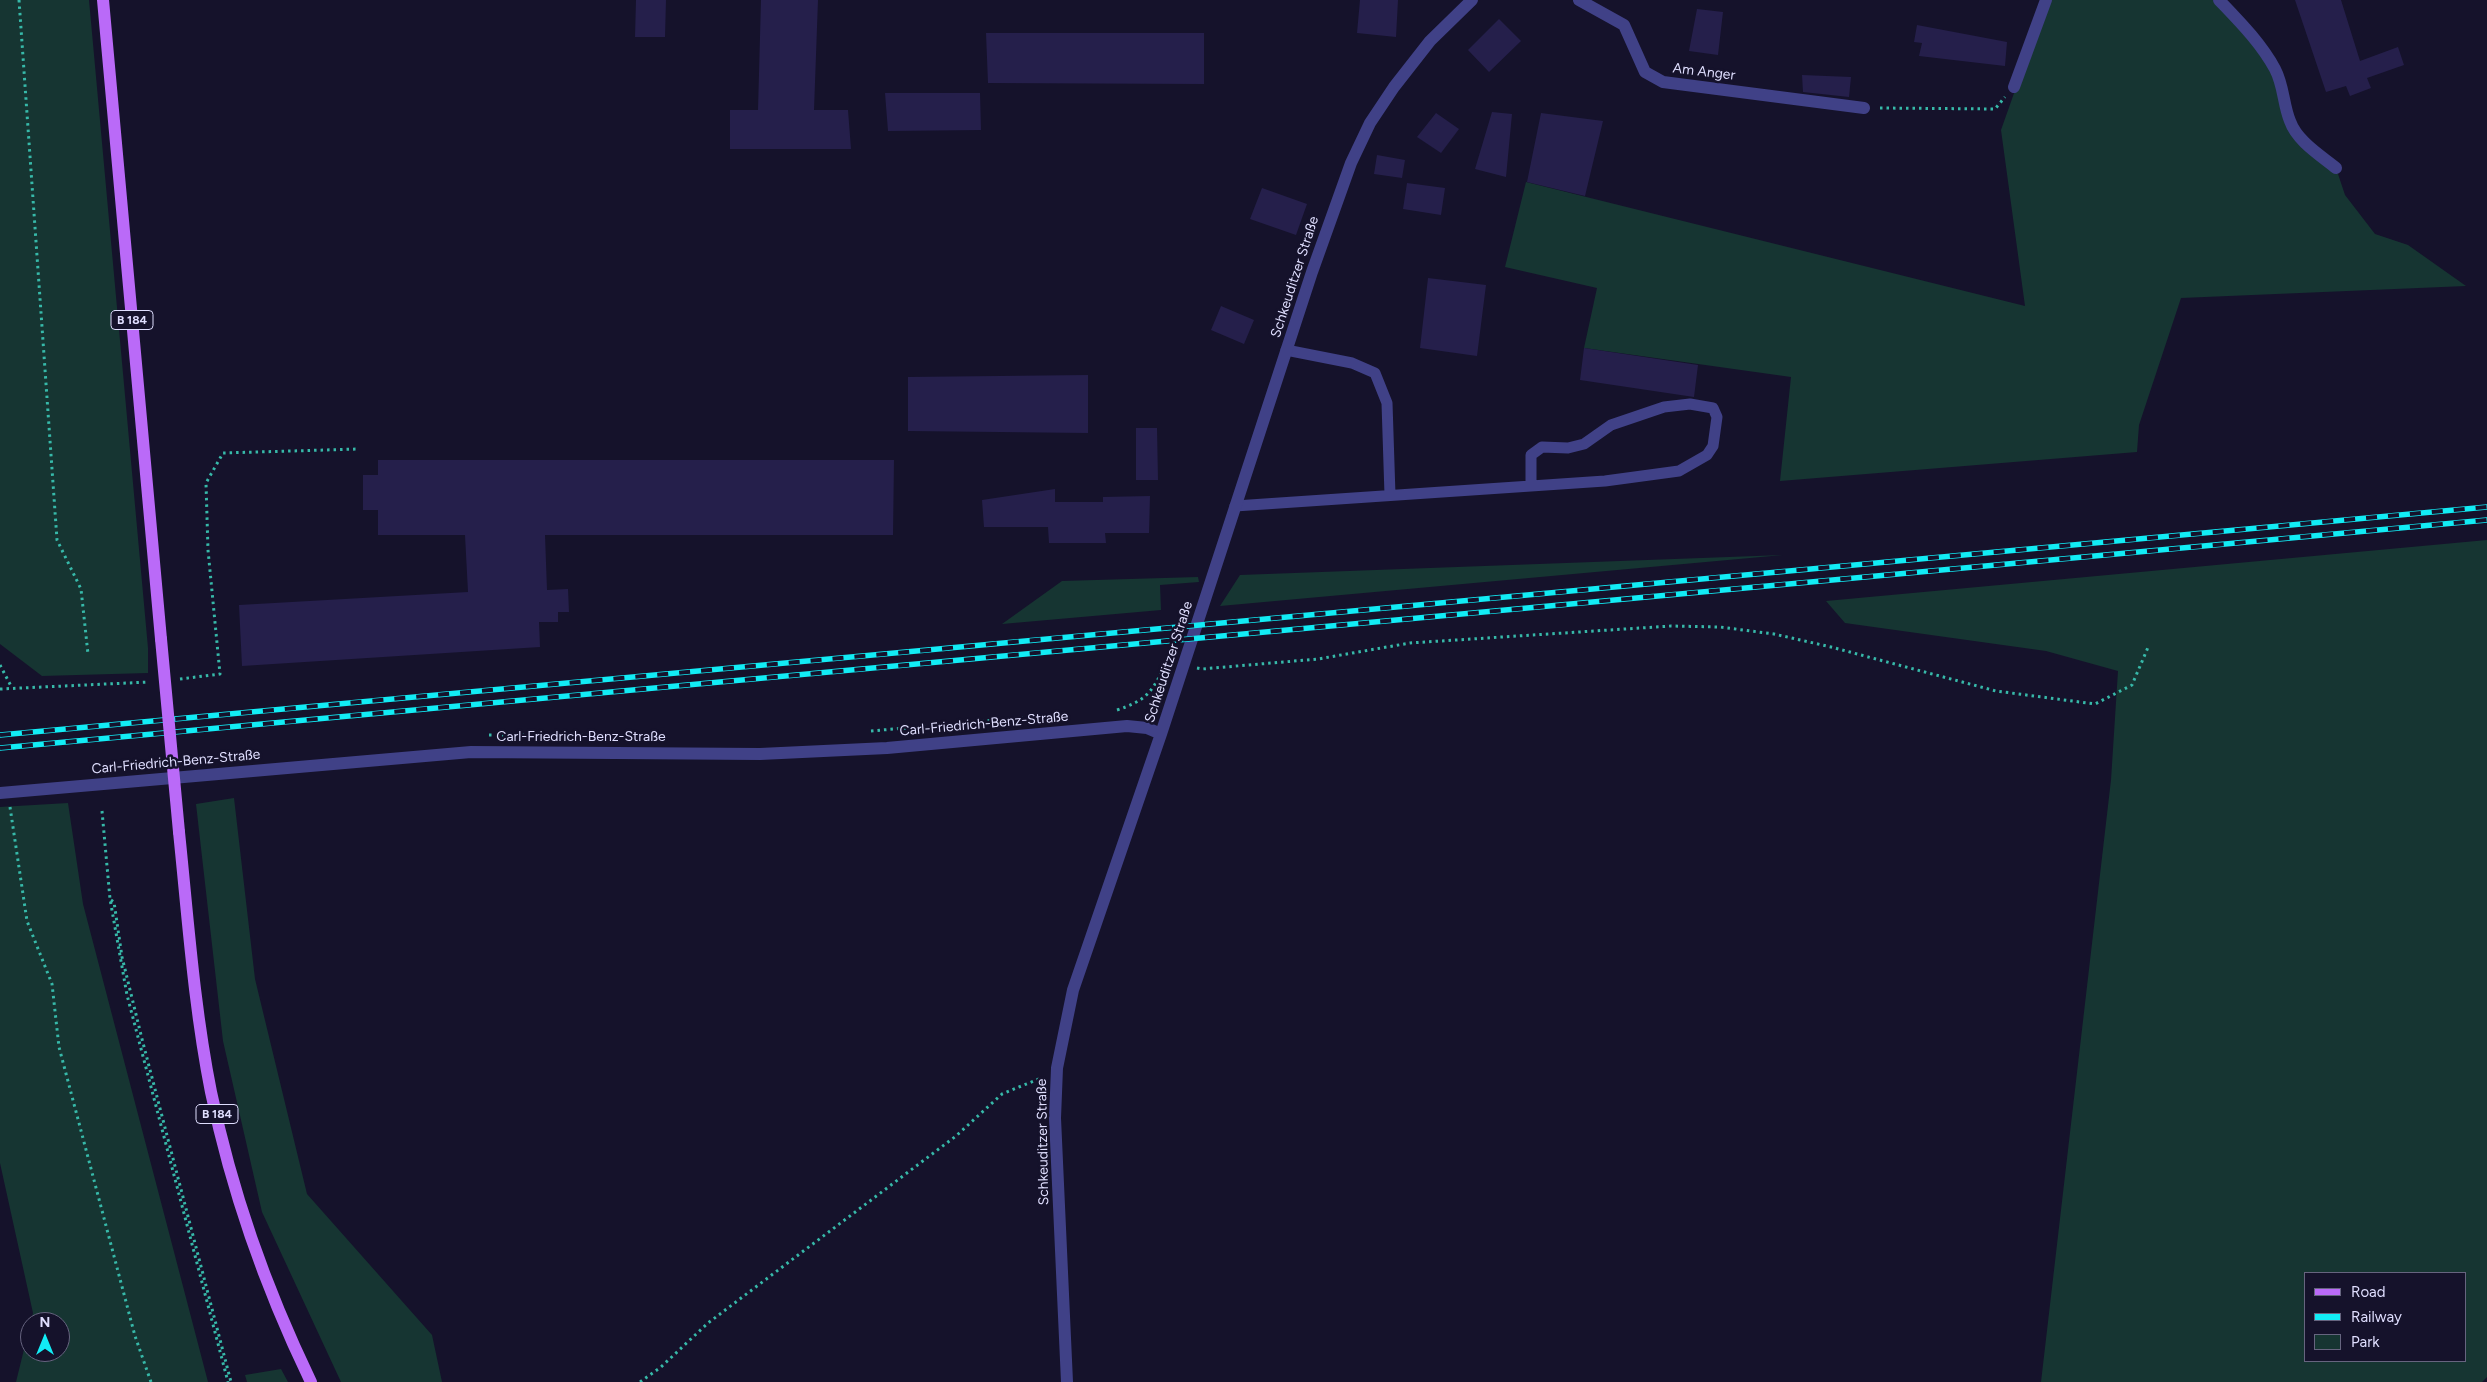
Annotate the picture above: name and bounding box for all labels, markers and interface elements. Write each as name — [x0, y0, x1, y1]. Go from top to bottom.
street label: Am Anger — [1672, 60, 1736, 84]
street label: Schkeuditzer Straße — [1267, 214, 1323, 340]
road number: B 184 — [111, 310, 153, 330]
street label: Schkeuditzer Straße — [1141, 599, 1197, 725]
street label: Carl-Friedrich-Benz-Straße — [899, 708, 1069, 740]
street label: Carl-Friedrich-Benz-Straße — [496, 729, 666, 745]
street label: Carl-Friedrich-Benz-Straße — [91, 746, 261, 778]
street label: Schkeuditzer Straße — [1033, 1078, 1053, 1206]
road number: B 184 — [196, 1104, 238, 1124]
legend — [2304, 1272, 2467, 1362]
text: Road — [2351, 1283, 2386, 1301]
text: Railway — [2351, 1308, 2402, 1326]
north arrow — [20, 1312, 70, 1362]
text: N — [40, 1314, 50, 1331]
text: Park — [2351, 1333, 2380, 1351]

